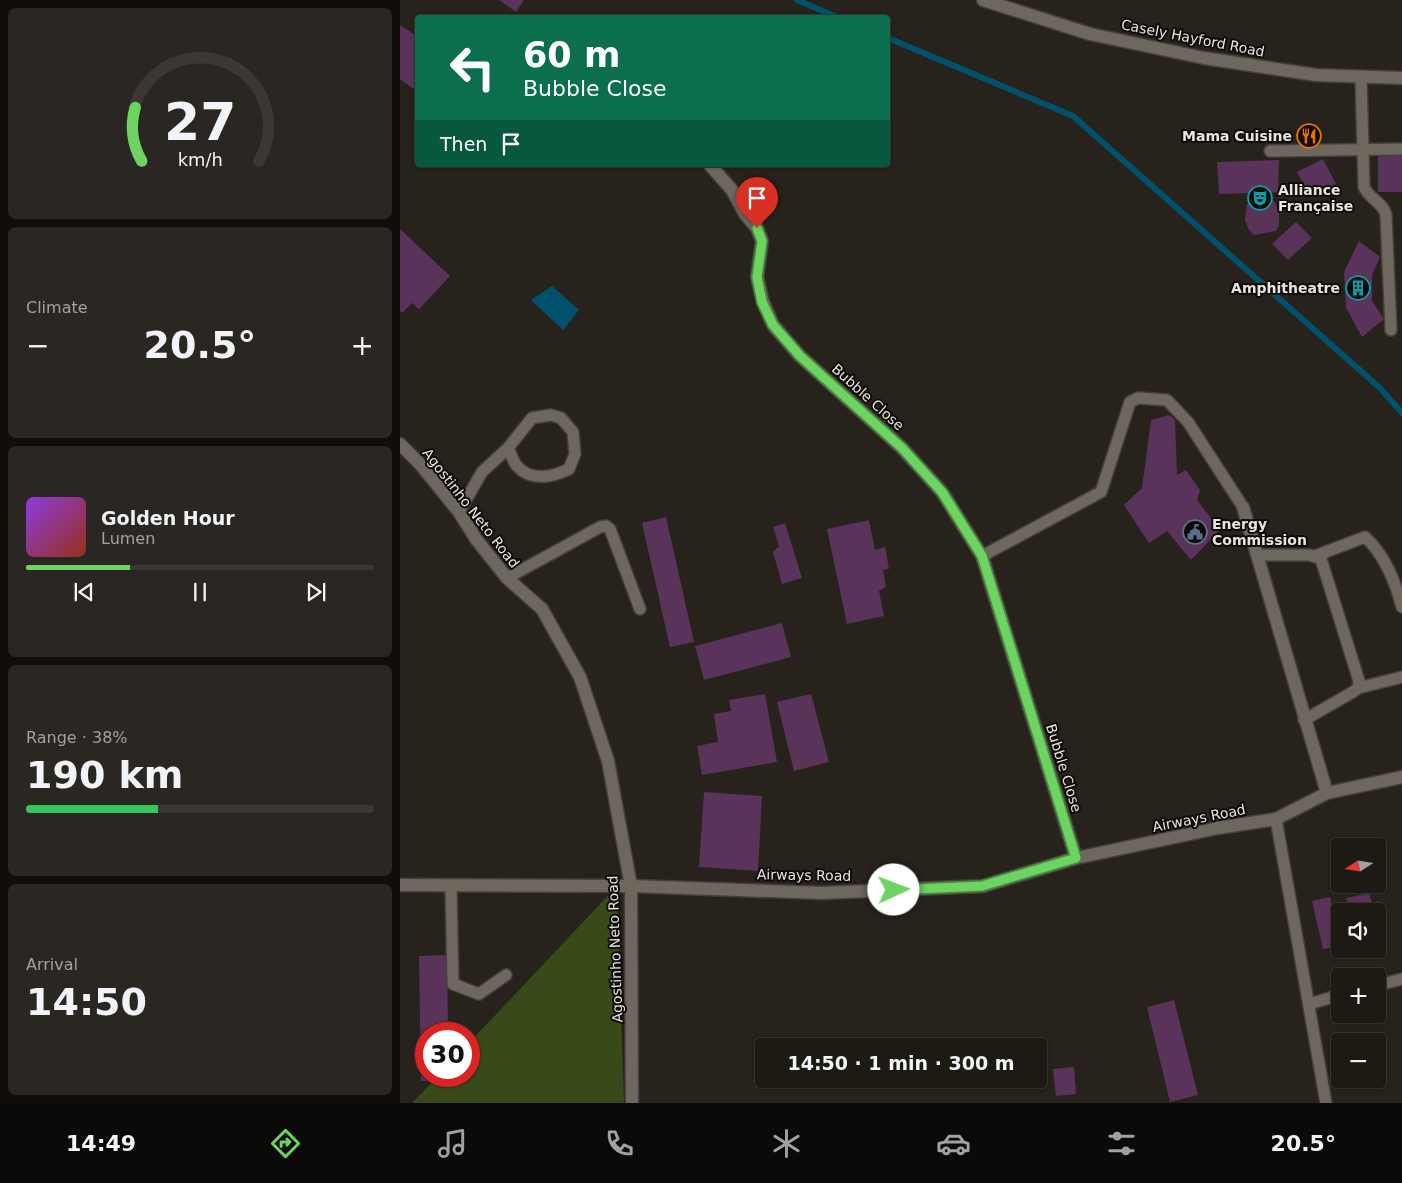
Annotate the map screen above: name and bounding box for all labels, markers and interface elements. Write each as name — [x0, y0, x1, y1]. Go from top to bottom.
street label: Casely Hayford Road — [1120, 16, 1266, 60]
icon: left — [440, 35, 505, 100]
text: 60 m — [523, 35, 620, 75]
text: Bubble Close — [523, 76, 667, 101]
text: 27 — [164, 92, 236, 152]
restaurant icon: Mama Cuisine — [1296, 123, 1322, 149]
place label: Mama Cuisine — [1182, 128, 1292, 144]
icon: arrive — [497, 130, 525, 158]
text: Then — [440, 133, 487, 155]
text: km/h — [177, 149, 223, 170]
pin — [736, 177, 778, 228]
place label: Alliance Française — [1278, 182, 1353, 214]
icon: arrive — [743, 184, 771, 212]
theatre icon: Alliance Française — [1247, 185, 1273, 211]
building icon: Amphitheatre — [1345, 275, 1371, 301]
place label: Amphitheatre — [1231, 280, 1340, 296]
text: Climate — [26, 298, 88, 317]
text: 20.5° — [144, 323, 256, 367]
text: − — [26, 329, 49, 362]
text: + — [351, 329, 374, 362]
street label: Bubble Close — [829, 360, 907, 434]
street label: Agostinho Neto Road — [419, 445, 523, 571]
text: Golden Hour — [101, 507, 235, 529]
place label: Energy Commission — [1212, 516, 1307, 548]
public building icon: Energy Commission — [1182, 519, 1208, 545]
text: Lumen — [101, 529, 155, 548]
icon: previous — [70, 578, 98, 606]
icon: pause — [186, 578, 214, 606]
icon: next — [302, 578, 330, 606]
street label: Bubble Close — [1043, 722, 1085, 814]
text: Range · 38% — [26, 728, 128, 747]
text: 190 km — [26, 753, 183, 797]
street label: Airways Road — [1151, 801, 1247, 835]
north arrow — [1331, 838, 1386, 892]
map controls — [1331, 838, 1386, 1088]
position arrow — [867, 863, 919, 915]
street label: Airways Road — [757, 866, 851, 884]
street label: Agostinho Neto Road — [604, 875, 626, 1023]
button: sound — [1331, 903, 1386, 958]
text: Arrival — [26, 955, 78, 974]
button: + — [1331, 968, 1386, 1023]
text: 14:50 — [26, 980, 147, 1024]
speed limit sign: 30 — [415, 1022, 480, 1087]
button: − — [1331, 1033, 1386, 1088]
text: 14:50 · 1 min · 300 m — [787, 1052, 1015, 1074]
icon: directions — [268, 1126, 303, 1161]
icon: music — [435, 1126, 470, 1161]
icon: phone — [602, 1126, 637, 1161]
icon: climate — [769, 1126, 804, 1161]
icon: car — [936, 1126, 971, 1161]
icon: filters — [1104, 1126, 1139, 1161]
text: 14:49 — [66, 1131, 136, 1156]
text: 20.5° — [1271, 1131, 1336, 1156]

